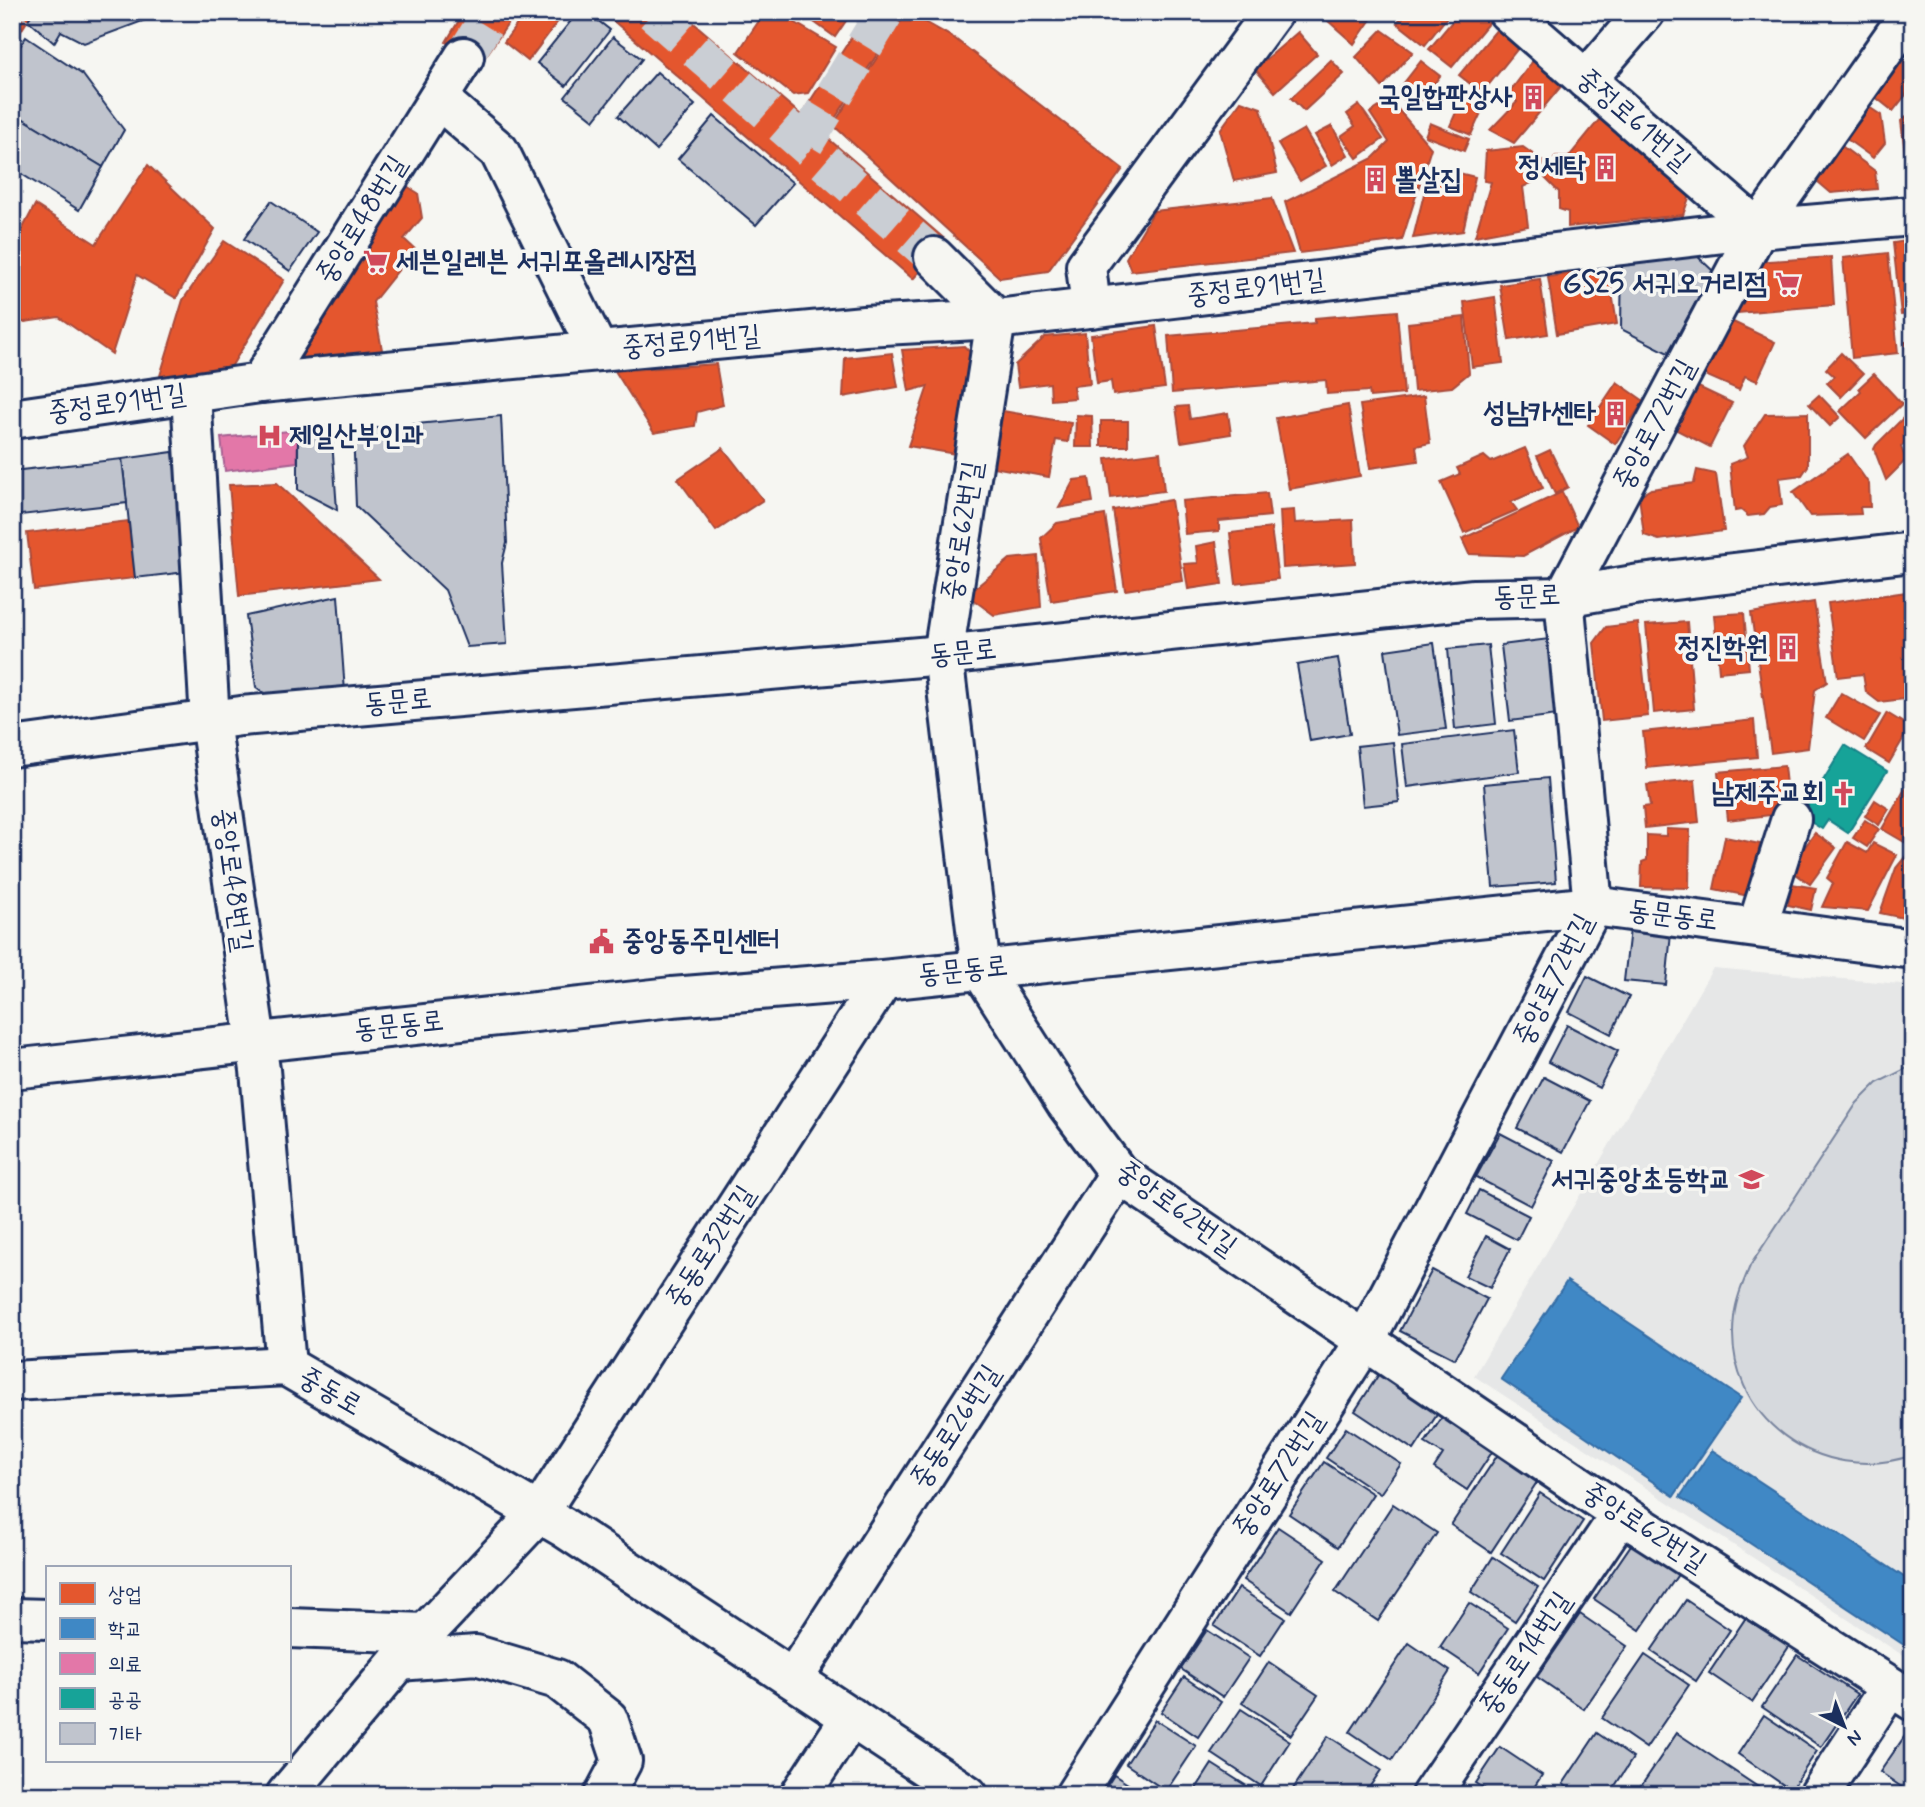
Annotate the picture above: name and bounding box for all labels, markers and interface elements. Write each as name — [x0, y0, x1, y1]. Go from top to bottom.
street label: 중정로61번길 — [1568, 60, 1698, 180]
place label: 국일합판상사 — [1378, 79, 1513, 116]
building icon: 국일합판상사 — [1519, 83, 1547, 111]
street label: 중앙로48번길 — [308, 149, 416, 291]
place label: 정세탁 — [1518, 149, 1586, 186]
building icon: 정세탁 — [1592, 153, 1620, 181]
place label: 뽈살집 — [1395, 162, 1463, 199]
building icon: 뽈살집 — [1361, 166, 1389, 194]
place label: 세븐일레븐 서귀포올레시장점 — [396, 244, 696, 281]
supermarket icon: 세븐일레븐 서귀포올레시장점 — [362, 248, 390, 276]
street label: 중정로91번길 — [1185, 261, 1327, 315]
place label: GS25 서귀오거리점 — [1563, 266, 1767, 303]
supermarket icon: GS25 서귀오거리점 — [1773, 270, 1801, 298]
street label: 중정로91번길 — [620, 318, 762, 366]
street label: 중앙로72번길 — [1605, 353, 1705, 497]
street label: 중정로91번길 — [46, 376, 188, 432]
place label: 성남카센타 — [1483, 395, 1596, 432]
building icon: 성남카센타 — [1602, 399, 1630, 427]
place label: 제일산부인과 — [289, 418, 424, 455]
hospital icon: 제일산부인과 — [255, 422, 283, 450]
street label: 중앙로62번길 — [934, 459, 992, 603]
street label: 동문로 — [1493, 577, 1561, 617]
place label: 정진학원 — [1678, 630, 1768, 667]
street label: 동문로 — [927, 631, 999, 675]
building icon: 정진학원 — [1774, 634, 1802, 662]
street label: 동문로 — [363, 681, 433, 723]
place label: 남제주교회 — [1711, 775, 1824, 812]
church icon: 남제주교회 — [1830, 779, 1858, 807]
street label: 중앙로48번길 — [204, 806, 260, 954]
street label: 동문동로 — [1626, 892, 1720, 940]
street label: 중앙로72번길 — [1505, 908, 1603, 1052]
place label: 중앙동주민센터 — [622, 923, 780, 960]
public building icon: 중앙동주민센터 — [588, 927, 616, 955]
street label: 동문동로 — [916, 948, 1010, 994]
street label: 동문동로 — [352, 1003, 446, 1049]
street label: 중앙로62번길 — [1108, 1153, 1244, 1265]
place label: 서귀중앙초등학교 — [1551, 1162, 1731, 1199]
school or university icon: 서귀중앙초등학교 — [1737, 1166, 1765, 1194]
street label: 중동로32번길 — [658, 1179, 764, 1315]
street label: 중동로26번길 — [902, 1358, 1010, 1496]
street label: 중동로 — [291, 1359, 369, 1425]
street label: 중앙로72번길 — [1224, 1405, 1334, 1545]
street label: 중앙로62번길 — [1575, 1474, 1713, 1582]
legend — [46, 1566, 290, 1762]
text: 상업 — [108, 1581, 142, 1609]
street label: 중동로14번길 — [1471, 1585, 1581, 1723]
text: 학교 — [108, 1616, 142, 1644]
text: 의료 — [108, 1651, 142, 1679]
text: 공공 — [108, 1686, 142, 1714]
north arrow — [1810, 1692, 1880, 1762]
text: 기타 — [108, 1721, 142, 1749]
text: N — [1841, 1724, 1867, 1751]

